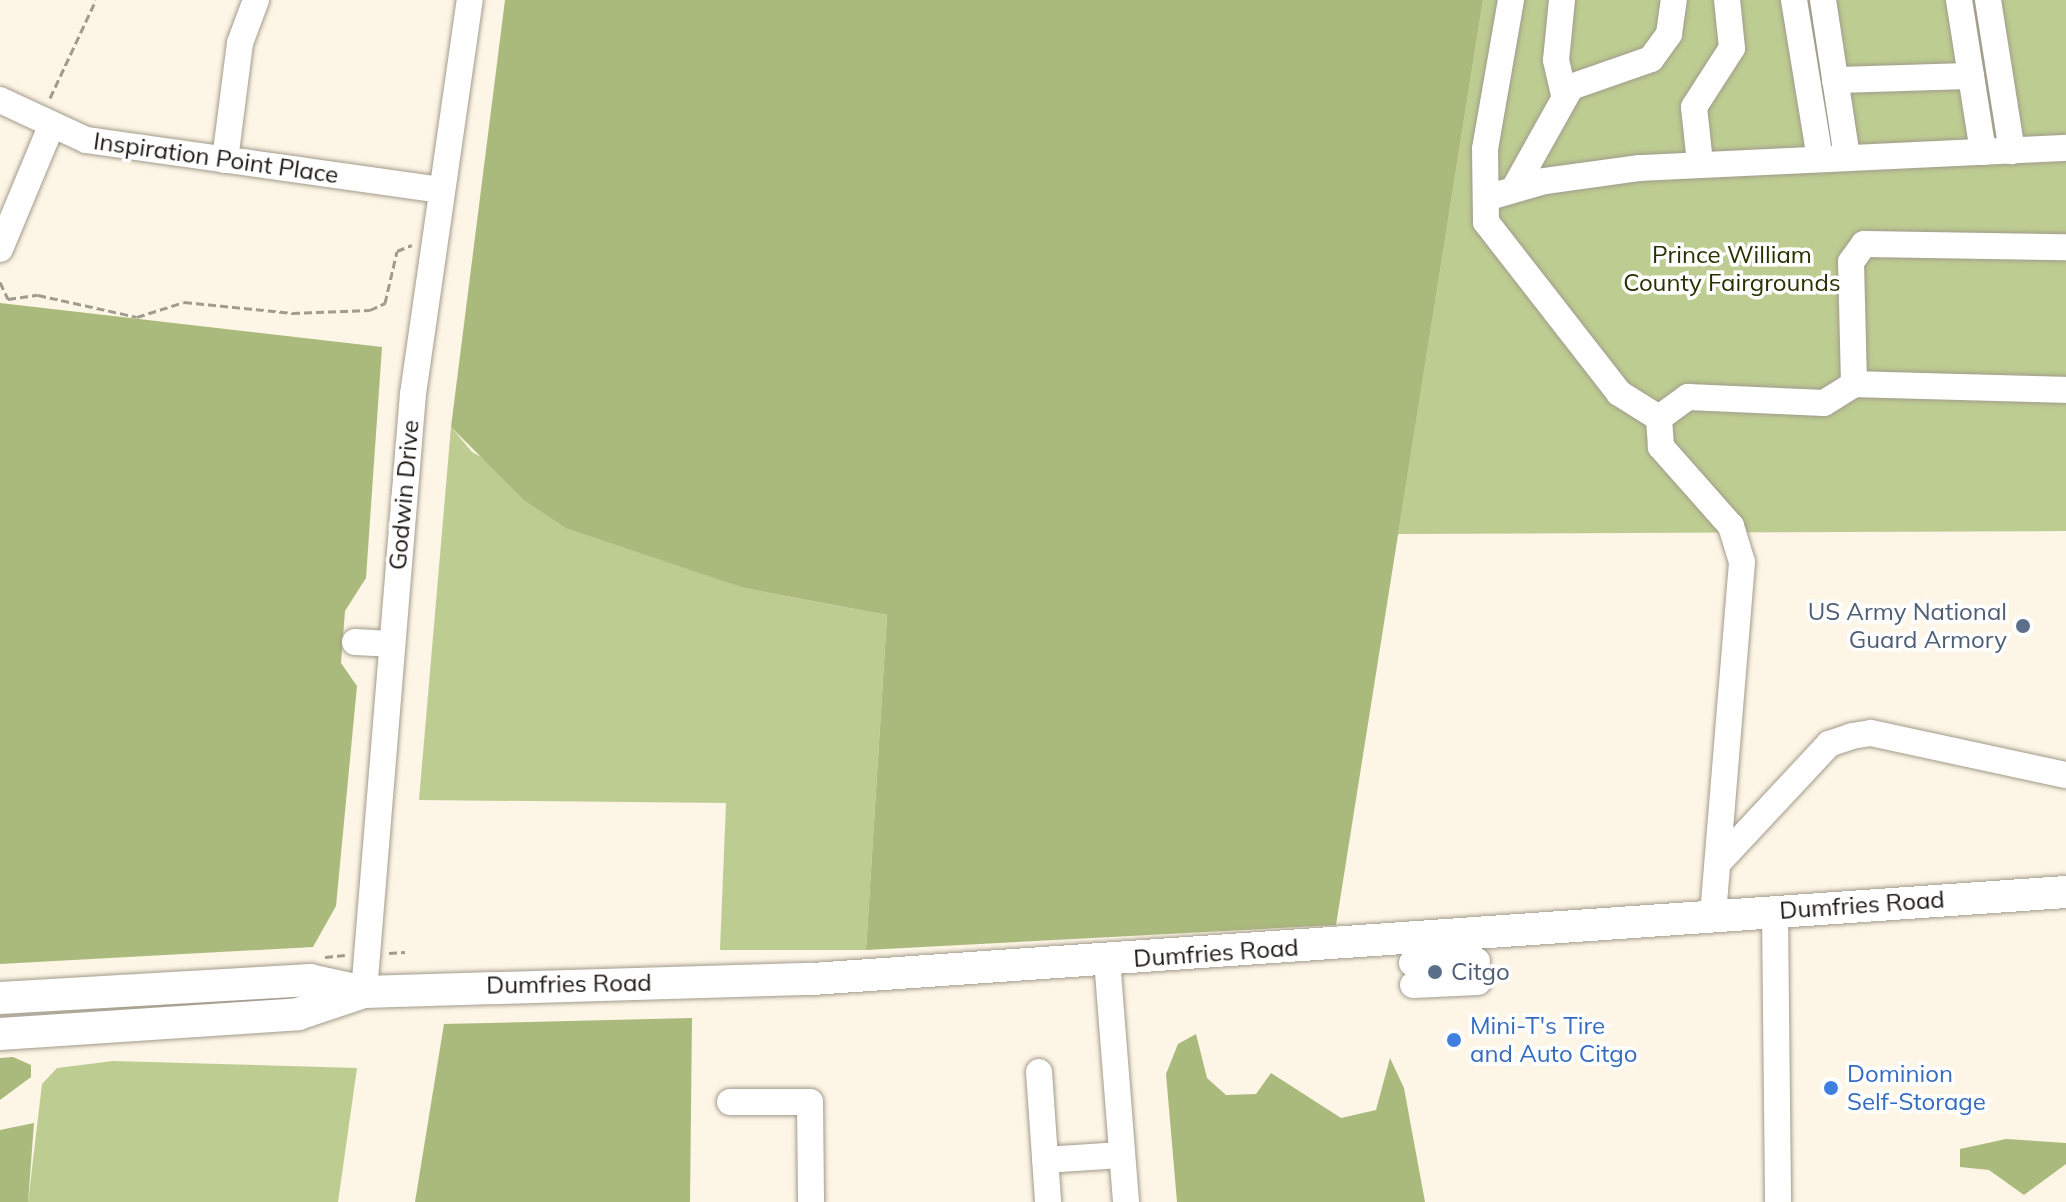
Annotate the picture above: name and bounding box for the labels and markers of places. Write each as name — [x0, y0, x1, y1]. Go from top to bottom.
place label: US Army National Guard Armory — [1808, 598, 2007, 654]
marker: US Army National Guard Armory — [2014, 617, 2032, 635]
place label: Citgo — [1451, 958, 1510, 986]
marker: Citgo — [1426, 963, 1444, 981]
place label: Mini-T's Tire and Auto Citgo — [1470, 1012, 1637, 1068]
marker: Mini-T's Tire and Auto Citgo — [1445, 1031, 1463, 1049]
place label: Dominion Self-Storage — [1847, 1060, 1986, 1116]
marker: Dominion Self-Storage — [1822, 1079, 1840, 1097]

